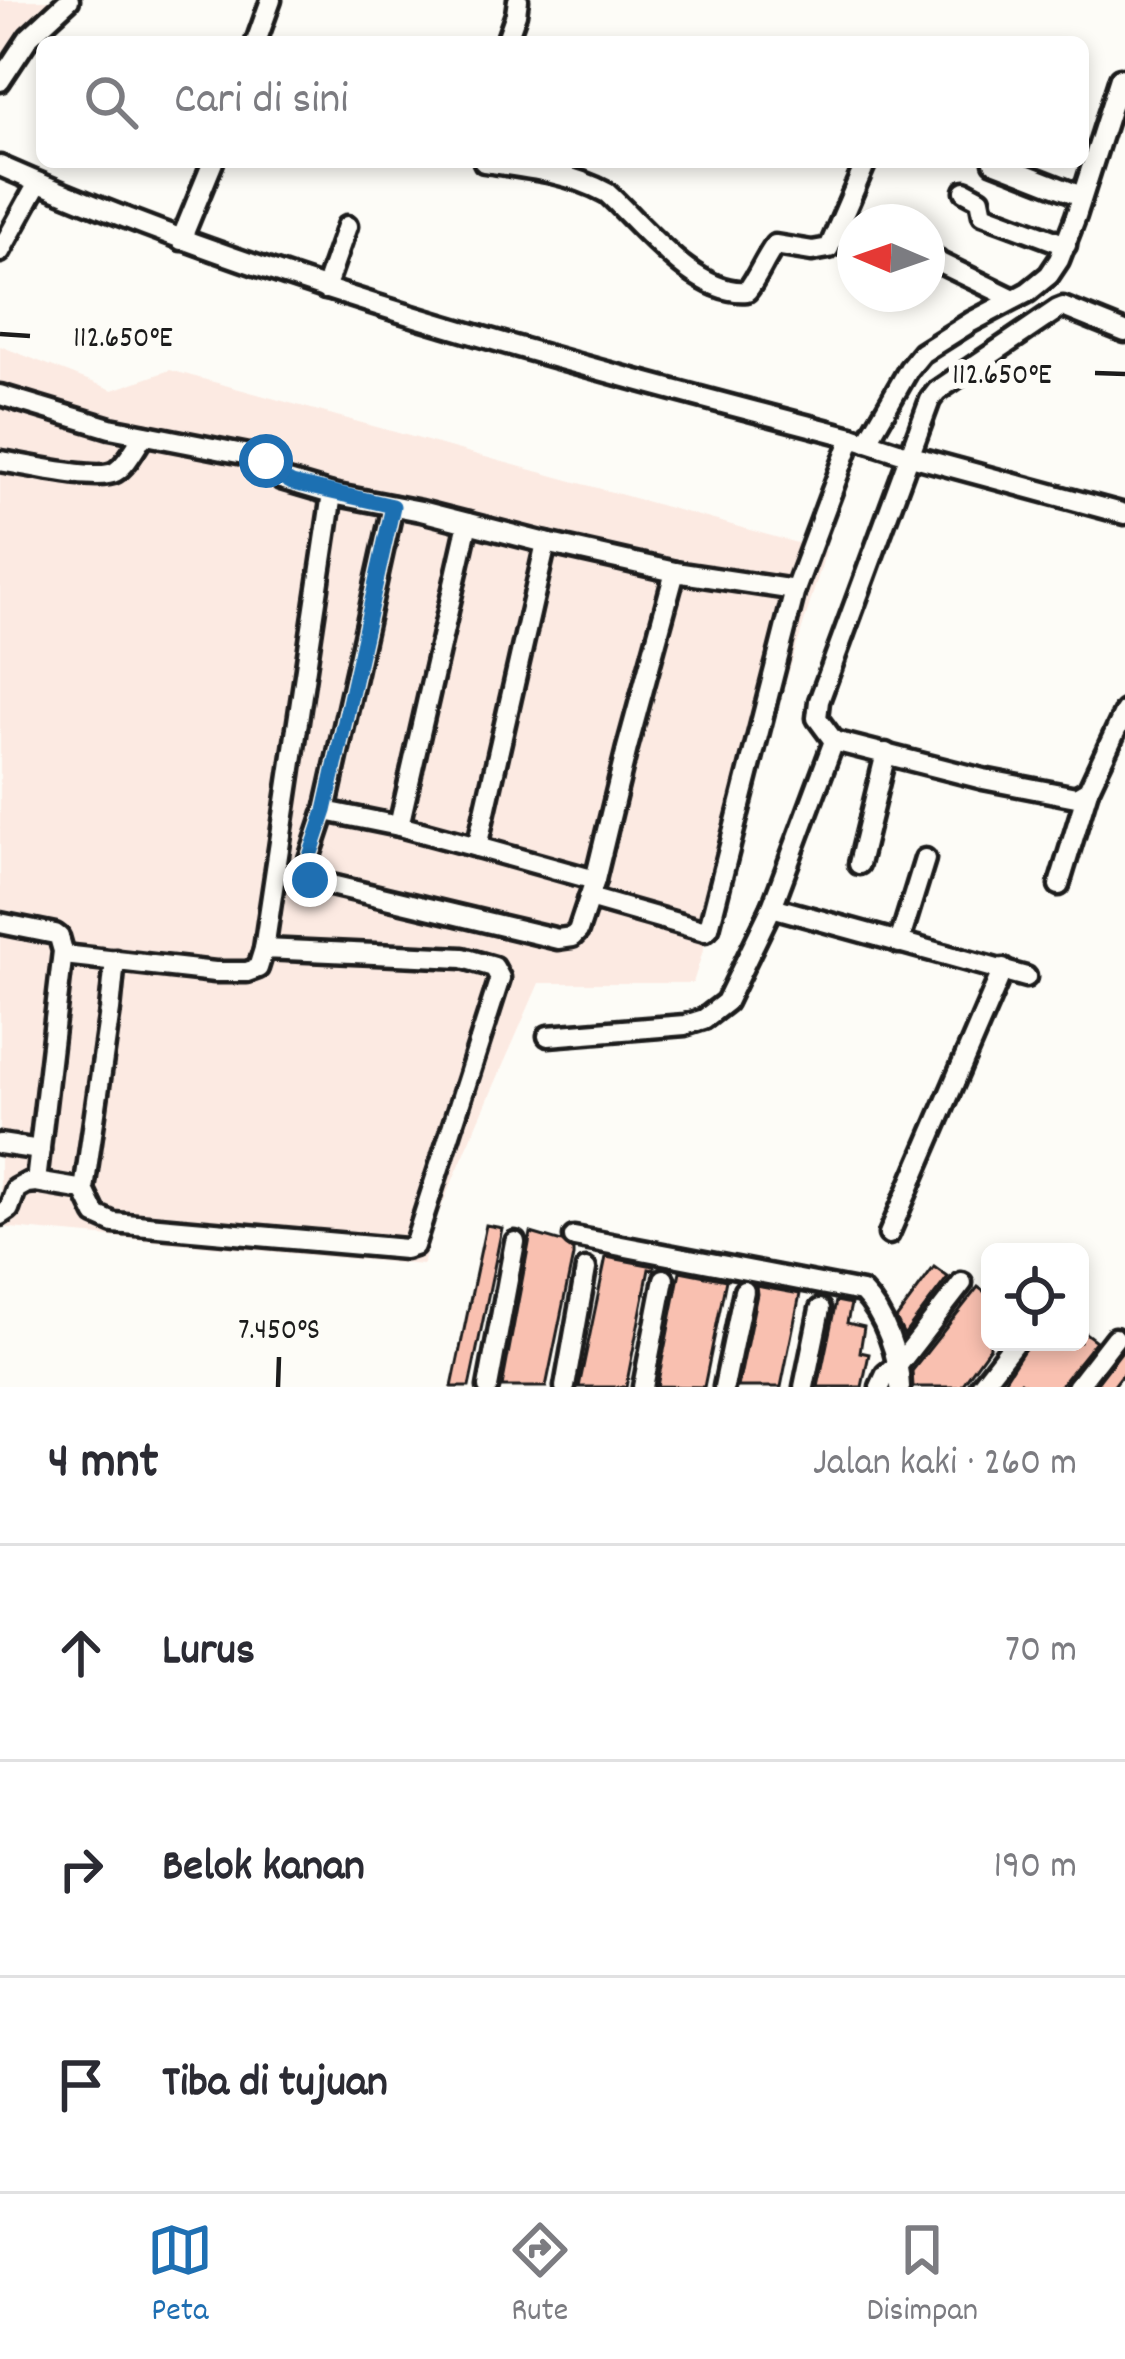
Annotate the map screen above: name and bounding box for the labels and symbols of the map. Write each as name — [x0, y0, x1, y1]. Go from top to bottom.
north arrow — [837, 204, 945, 312]
text: 112.650°E — [73, 319, 173, 362]
text: 112.650°E — [952, 356, 1052, 399]
route start — [239, 434, 293, 488]
route end — [283, 853, 337, 907]
text: 7.450°S — [238, 1311, 320, 1354]

